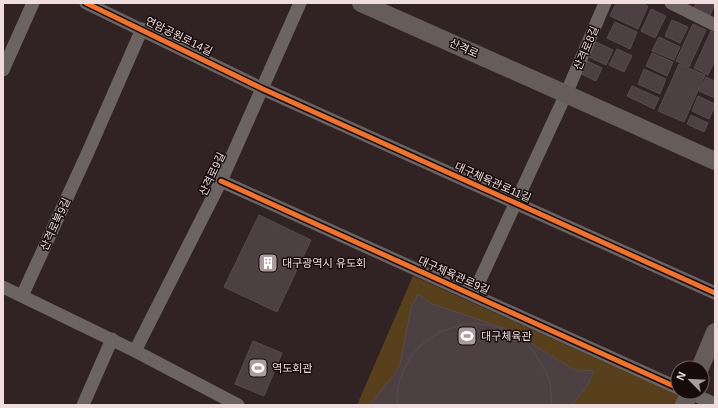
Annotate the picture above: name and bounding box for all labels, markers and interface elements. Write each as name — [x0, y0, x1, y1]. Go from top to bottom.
street label: 연암공원로14길 — [144, 15, 214, 57]
street label: 산격로8길 — [571, 24, 601, 72]
street label: 산격로 — [448, 36, 480, 60]
street label: 산격로9길 — [197, 150, 227, 198]
street label: 대구체육관로11길 — [453, 160, 533, 204]
street label: 산격로북9길 — [38, 196, 72, 252]
building icon: 대구광역시 유도회 — [257, 252, 279, 274]
street label: 대구체육관로9길 — [416, 254, 492, 296]
place label: 대구광역시 유도회 — [282, 257, 366, 269]
sports icon: 대구체육관 — [456, 325, 478, 347]
place label: 대구체육관 — [481, 330, 532, 342]
sports icon: 역도회관 — [247, 357, 269, 379]
north arrow — [670, 360, 710, 400]
place label: 역도회관 — [272, 362, 312, 374]
text: N — [674, 370, 688, 382]

